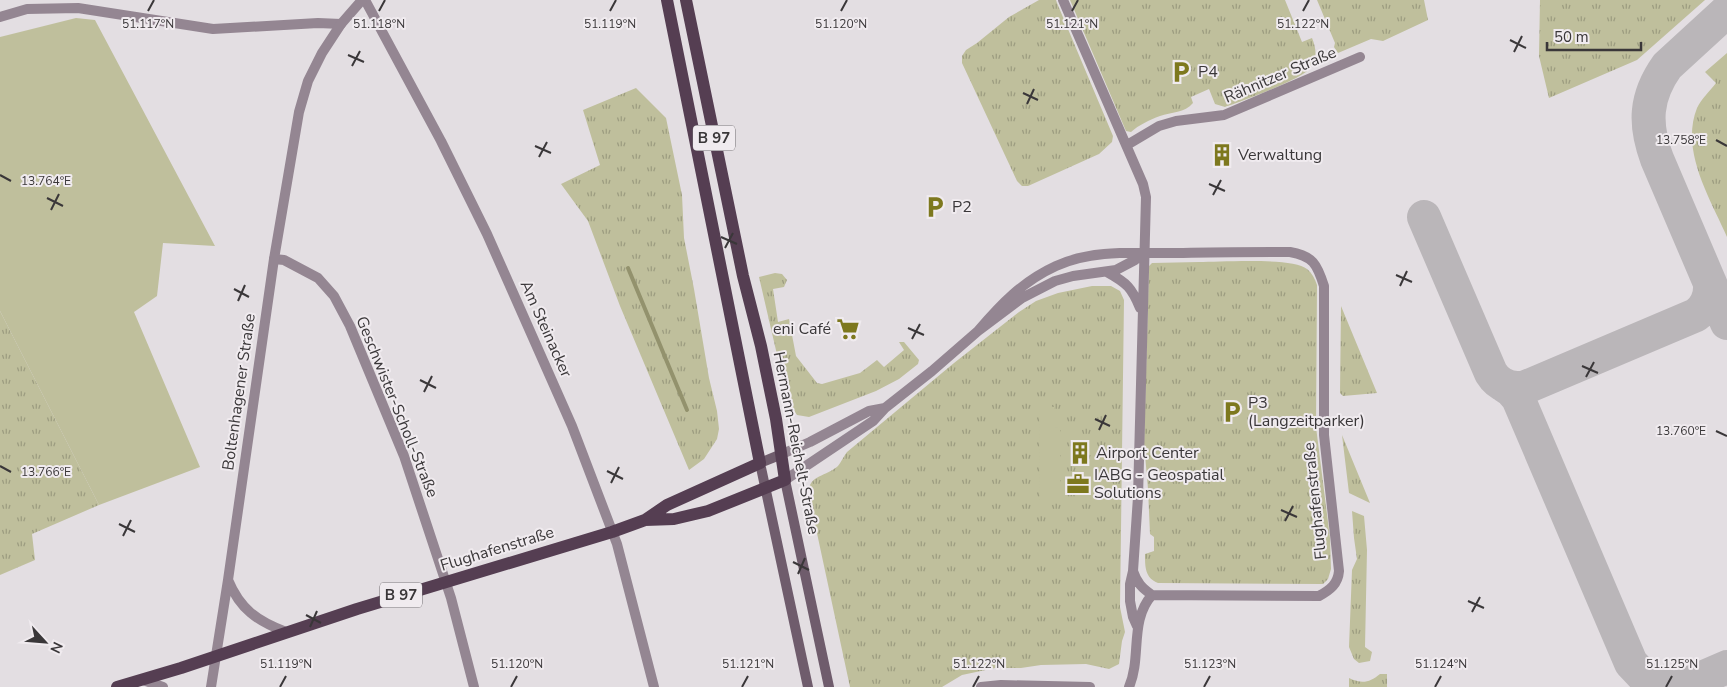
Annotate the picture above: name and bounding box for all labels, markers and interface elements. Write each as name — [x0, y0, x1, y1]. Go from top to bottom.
text: 51.117°N — [122, 16, 174, 32]
text: 51.118°N — [353, 16, 405, 32]
text: 51.119°N — [584, 16, 636, 32]
text: 51.120°N — [815, 16, 867, 32]
text: 51.121°N — [1046, 16, 1098, 32]
text: 51.122°N — [1277, 16, 1329, 32]
scale bar — [1547, 20, 1641, 52]
text: 50 m — [1554, 27, 1589, 47]
street label: Rähnitzer Straße — [1220, 41, 1340, 109]
parking icon: P4 — [1168, 59, 1194, 85]
place label: P4 — [1198, 61, 1218, 83]
road number: B 97 — [693, 126, 735, 150]
text: 13.758°E — [1656, 132, 1706, 148]
building icon: Verwaltung — [1209, 142, 1235, 168]
place label: Verwaltung — [1237, 144, 1322, 166]
text: 13.764°E — [21, 173, 71, 189]
parking icon: P2 — [922, 194, 948, 220]
place label: P2 — [952, 196, 972, 218]
street label: Am Steinacker — [515, 277, 577, 381]
street label: Boltenhagener Straße — [217, 312, 261, 472]
street label: Geschwister-Scholl-Straße — [350, 313, 444, 501]
supermarket icon: eni Café — [835, 316, 861, 342]
place label: eni Café — [773, 318, 831, 340]
street label: Hermann-Reichelt-Straße — [767, 350, 825, 536]
place label: P3 (Langzeitparker) — [1248, 392, 1365, 432]
parking icon: P3 (Langzeitparker) — [1219, 399, 1245, 425]
text: 13.760°E — [1656, 423, 1706, 439]
building icon: Airport Center — [1067, 440, 1093, 466]
street label: Flughafenstraße — [1298, 441, 1332, 561]
place label: Airport Center — [1096, 442, 1199, 464]
text: 13.766°E — [21, 464, 71, 480]
place label: IABG - Geospatial Solutions — [1094, 464, 1225, 504]
office icon: IABG - Geospatial Solutions — [1065, 471, 1091, 497]
street label: Flughafenstraße — [437, 521, 557, 577]
road number: B 97 — [380, 582, 422, 608]
north arrow — [20, 617, 70, 667]
text: N — [45, 639, 67, 656]
text: 51.119°N — [260, 656, 312, 672]
text: 51.120°N — [491, 656, 543, 672]
text: 51.121°N — [722, 656, 774, 672]
text: 51.122°N — [953, 656, 1005, 672]
text: 51.123°N — [1184, 656, 1236, 672]
text: 51.124°N — [1415, 656, 1467, 672]
text: 51.125°N — [1646, 656, 1698, 672]

